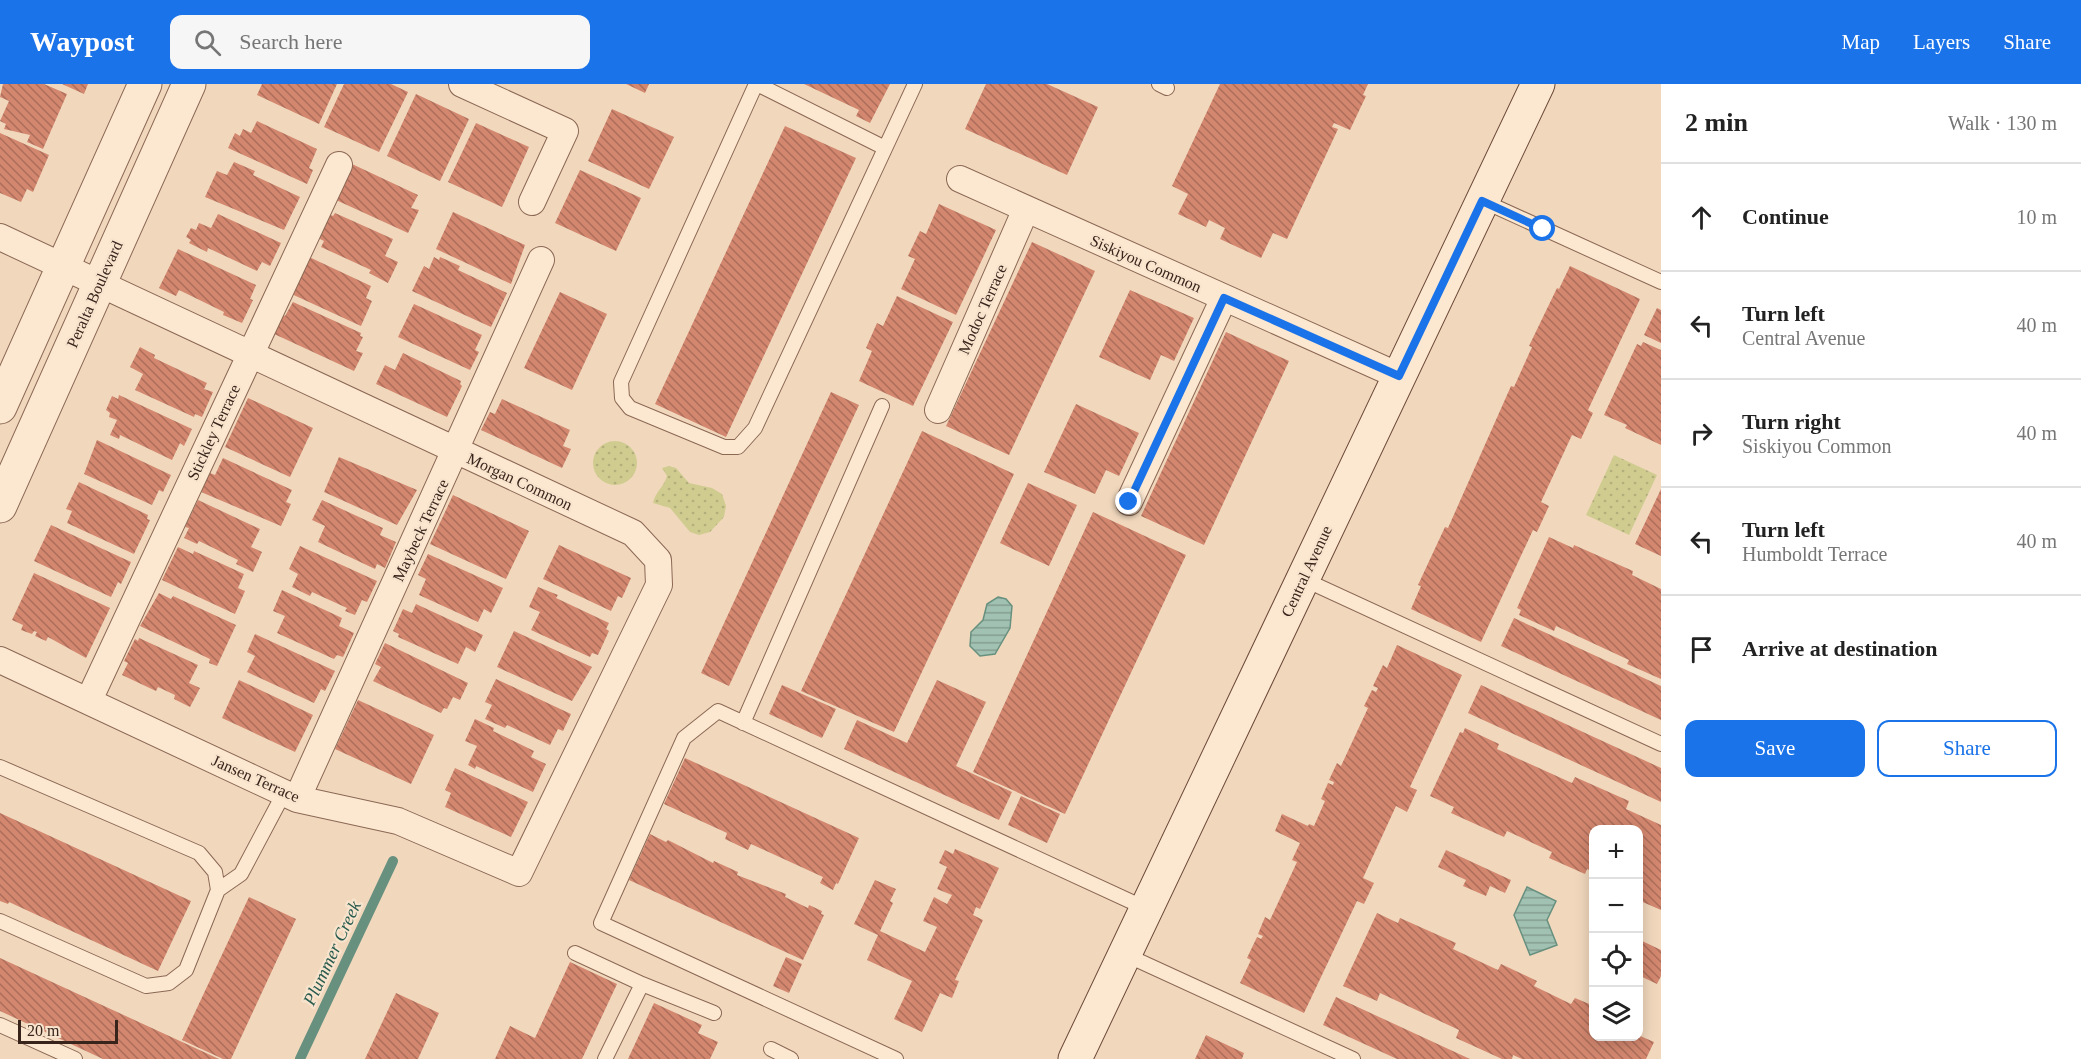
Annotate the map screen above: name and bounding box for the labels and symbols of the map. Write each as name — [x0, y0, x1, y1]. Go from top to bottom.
route start — [1529, 215, 1555, 241]
street label: Siskiyou Common — [1087, 231, 1204, 296]
street label: Peralta Boulevard — [63, 238, 126, 350]
street label: Modoc Terrace — [955, 262, 1010, 357]
street label: Stickley Terrace — [184, 382, 244, 483]
street label: Morgan Common — [464, 450, 575, 514]
street label: Maybeck Terrace — [389, 476, 453, 585]
route end — [1115, 488, 1141, 514]
street label: Central Avenue — [1278, 523, 1335, 620]
street label: Jansen Terrace — [209, 752, 302, 805]
water label: Plummer Creek — [299, 897, 365, 1009]
scale bar — [18, 1017, 118, 1044]

